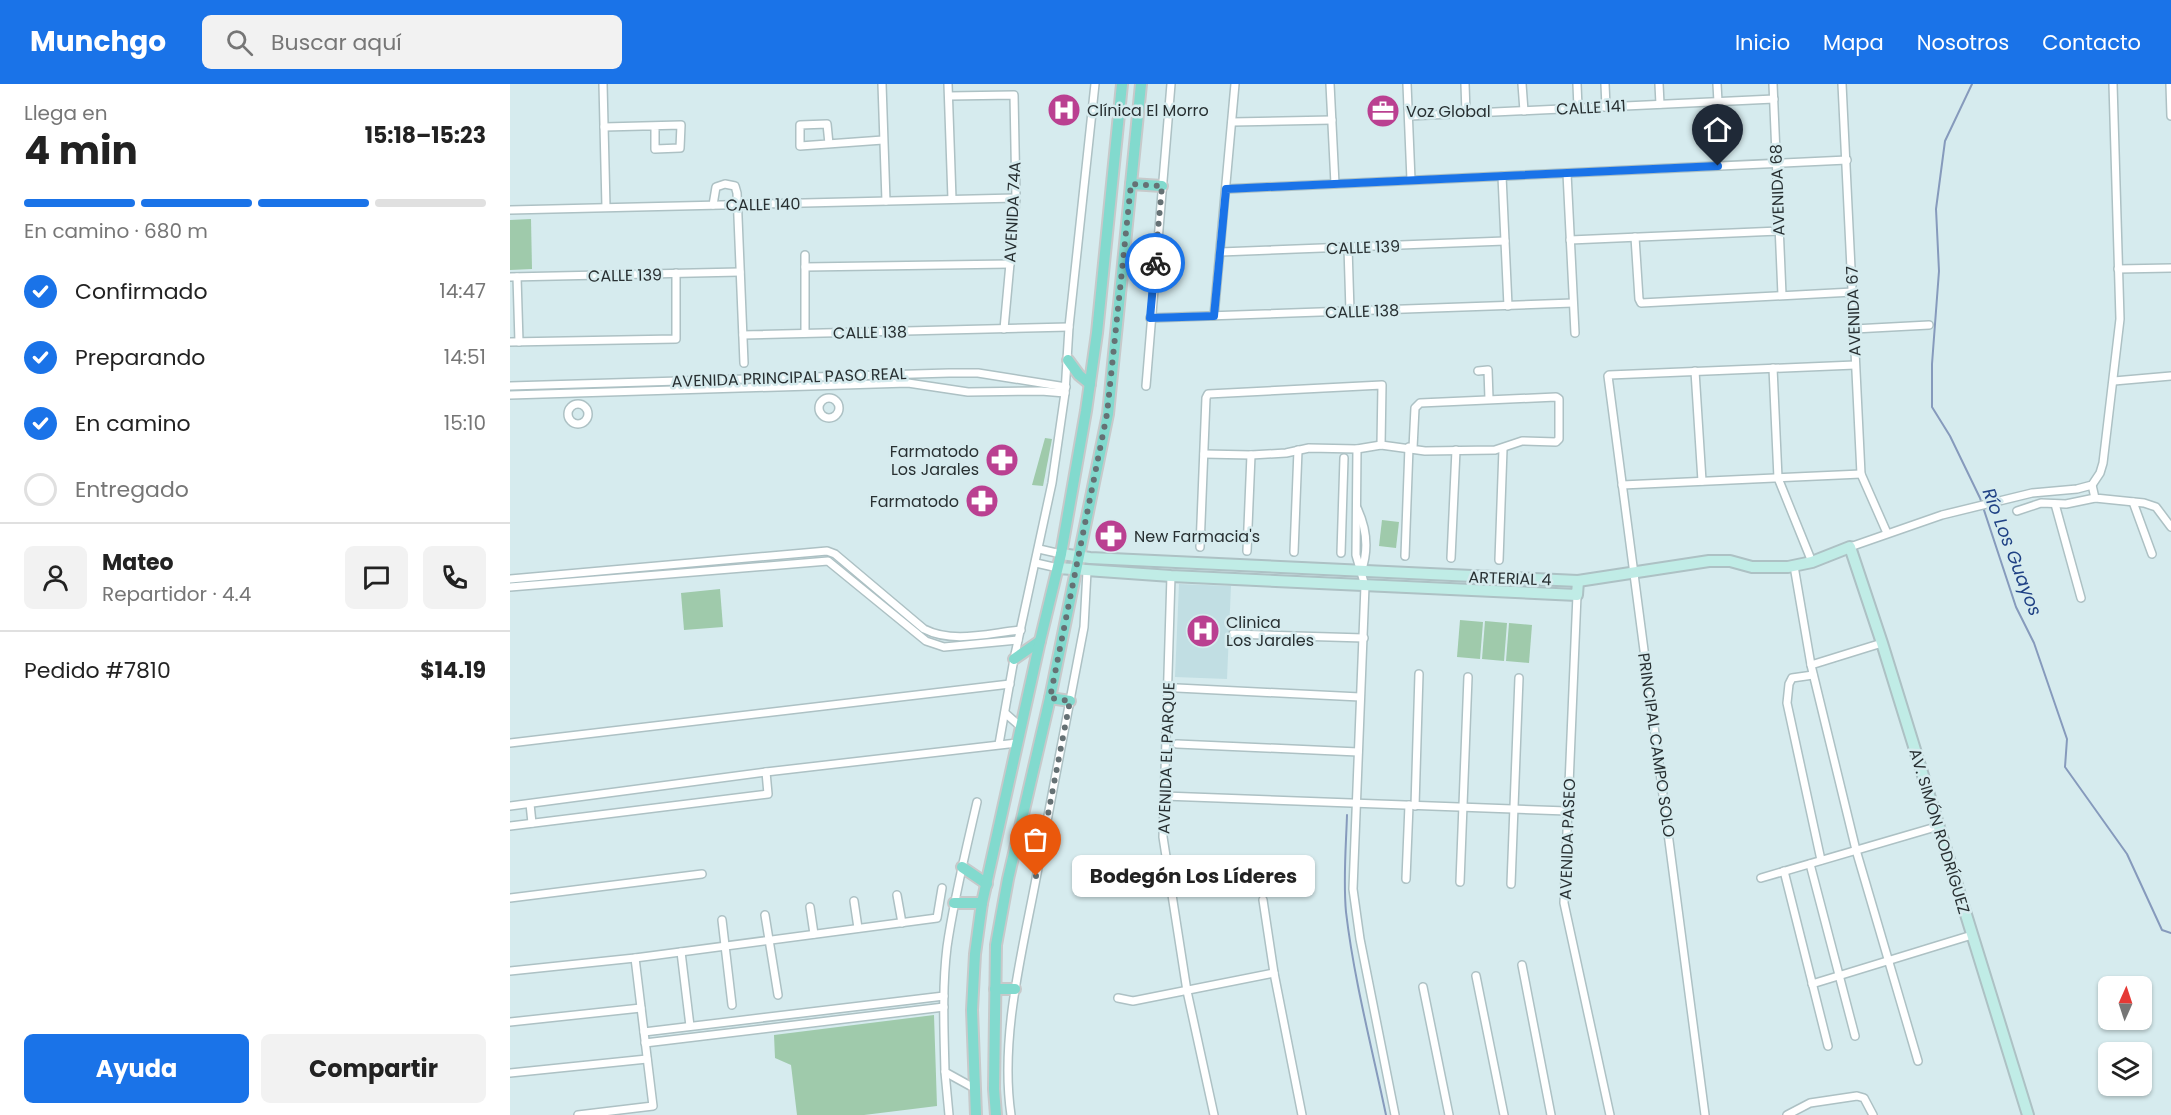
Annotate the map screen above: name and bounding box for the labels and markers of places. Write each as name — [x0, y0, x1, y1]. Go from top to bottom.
hospital icon: Clínica El Morro — [1046, 92, 1082, 128]
office icon: Voz Global — [1365, 93, 1401, 129]
place label: Clínica El Morro — [1087, 99, 1209, 122]
place label: Voz Global — [1406, 100, 1491, 123]
pin — [1692, 104, 1743, 166]
place label: Farmatodo Los Jarales — [890, 440, 979, 481]
pharmacy icon: Farmatodo Los Jarales — [984, 442, 1020, 478]
pharmacy icon: Farmatodo — [964, 483, 1000, 519]
place label: Farmatodo — [870, 490, 959, 513]
pharmacy icon: New Farmacia's — [1093, 518, 1129, 554]
place label: New Farmacia's — [1134, 525, 1260, 548]
place label: Clinica Los Jarales — [1226, 611, 1314, 652]
hospital icon: Clinica Los Jarales — [1185, 613, 1221, 649]
pin — [1010, 814, 1061, 876]
callout: Bodegón Los Líderes — [1072, 855, 1315, 897]

